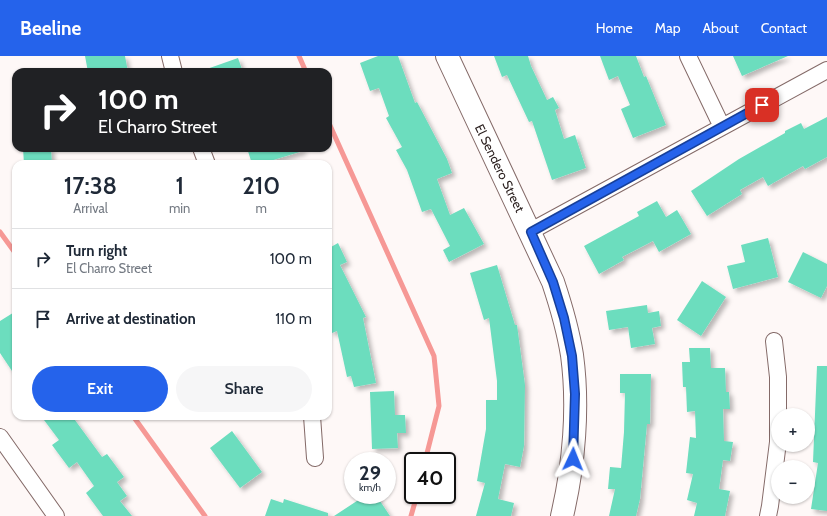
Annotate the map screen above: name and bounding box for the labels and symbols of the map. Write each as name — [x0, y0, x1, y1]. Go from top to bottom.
pin — [745, 88, 779, 122]
street label: El Sendero Street — [472, 121, 529, 215]
position arrow — [552, 438, 594, 480]
speed limit sign: 40 — [404, 452, 456, 504]

